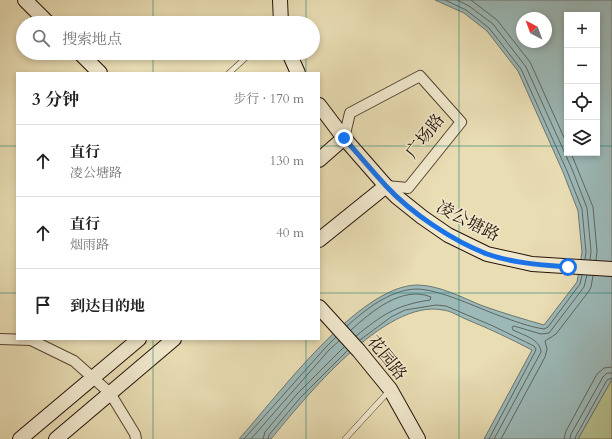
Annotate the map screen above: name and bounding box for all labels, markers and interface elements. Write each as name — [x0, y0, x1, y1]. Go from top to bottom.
north arrow — [516, 12, 552, 48]
map controls — [564, 12, 600, 156]
button: + — [564, 12, 600, 48]
search box — [16, 16, 320, 60]
icon: search — [30, 27, 52, 49]
text: 搜索地点 — [62, 29, 122, 49]
button: − — [564, 48, 600, 84]
button: locate — [564, 84, 600, 120]
text: 3 分钟 — [32, 88, 79, 111]
text: 步行 · 170 m — [233, 90, 304, 108]
street label: 广场路 — [400, 109, 450, 163]
button: layers — [564, 120, 600, 156]
route end — [335, 129, 353, 147]
text: 直行 — [70, 142, 100, 162]
icon: ahead — [32, 150, 54, 172]
text: 130 m — [270, 152, 304, 170]
text: 凌公塘路 — [70, 164, 122, 182]
street label: 凌公塘路 — [432, 195, 504, 247]
text: 直行 — [70, 214, 100, 234]
icon: ahead — [32, 222, 54, 244]
text: 40 m — [276, 224, 304, 242]
text: 烟雨路 — [70, 236, 109, 254]
route start — [559, 258, 577, 276]
icon: arrive — [32, 294, 54, 316]
text: 到达目的地 — [70, 296, 145, 316]
street label: 花园路 — [362, 331, 412, 385]

